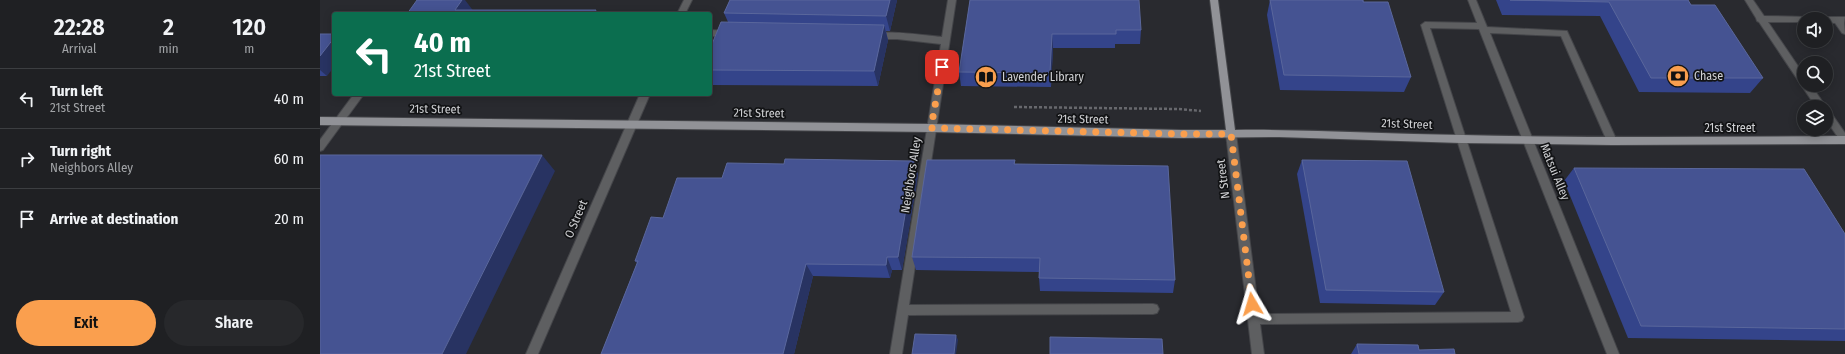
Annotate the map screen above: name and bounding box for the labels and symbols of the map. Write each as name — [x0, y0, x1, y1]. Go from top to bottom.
pin — [925, 50, 959, 84]
bank icon: Chase — [1665, 63, 1691, 89]
library icon: Lavender Library — [973, 64, 999, 90]
place label: Chase — [1694, 69, 1723, 83]
place label: Lavender Library — [1002, 70, 1084, 84]
street label: 21st Street — [409, 102, 461, 116]
street label: 21st Street — [733, 106, 785, 120]
street label: 21st Street — [1057, 112, 1109, 126]
street label: 21st Street — [1381, 116, 1433, 132]
street label: 21st Street — [1704, 121, 1756, 135]
street label: Neighbors Alley — [898, 135, 924, 214]
street label: Matsui Alley — [1537, 142, 1573, 203]
street label: N Street — [1214, 158, 1232, 200]
street label: O Street — [562, 198, 590, 240]
position arrow — [1231, 283, 1273, 325]

